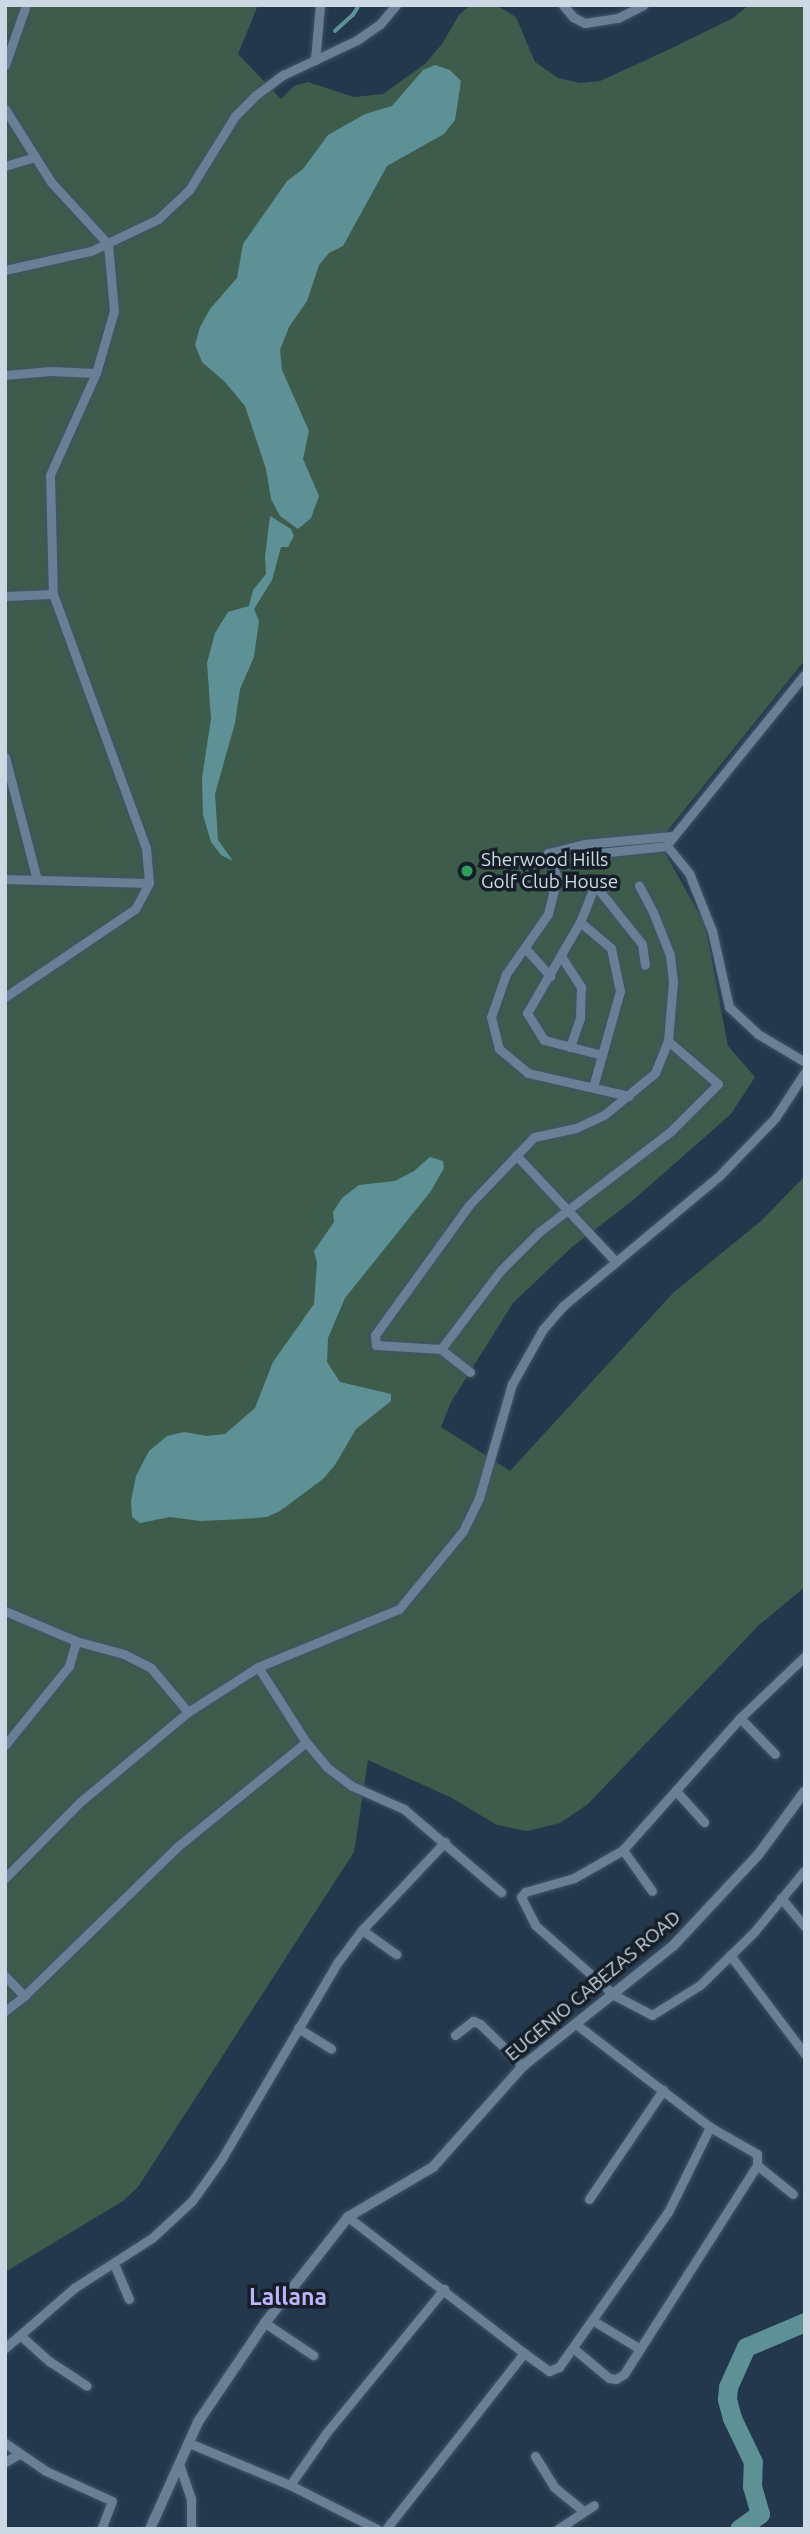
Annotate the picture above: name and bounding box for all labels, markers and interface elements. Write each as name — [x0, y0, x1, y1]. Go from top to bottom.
place label: Sherwood Hills Golf Club House — [481, 849, 618, 893]
marker: Sherwood Hills Golf Club House — [459, 863, 475, 879]
street label: EUGENIO CABEZAS ROAD — [501, 1906, 685, 2066]
district label: Lallana — [249, 2283, 327, 2311]

